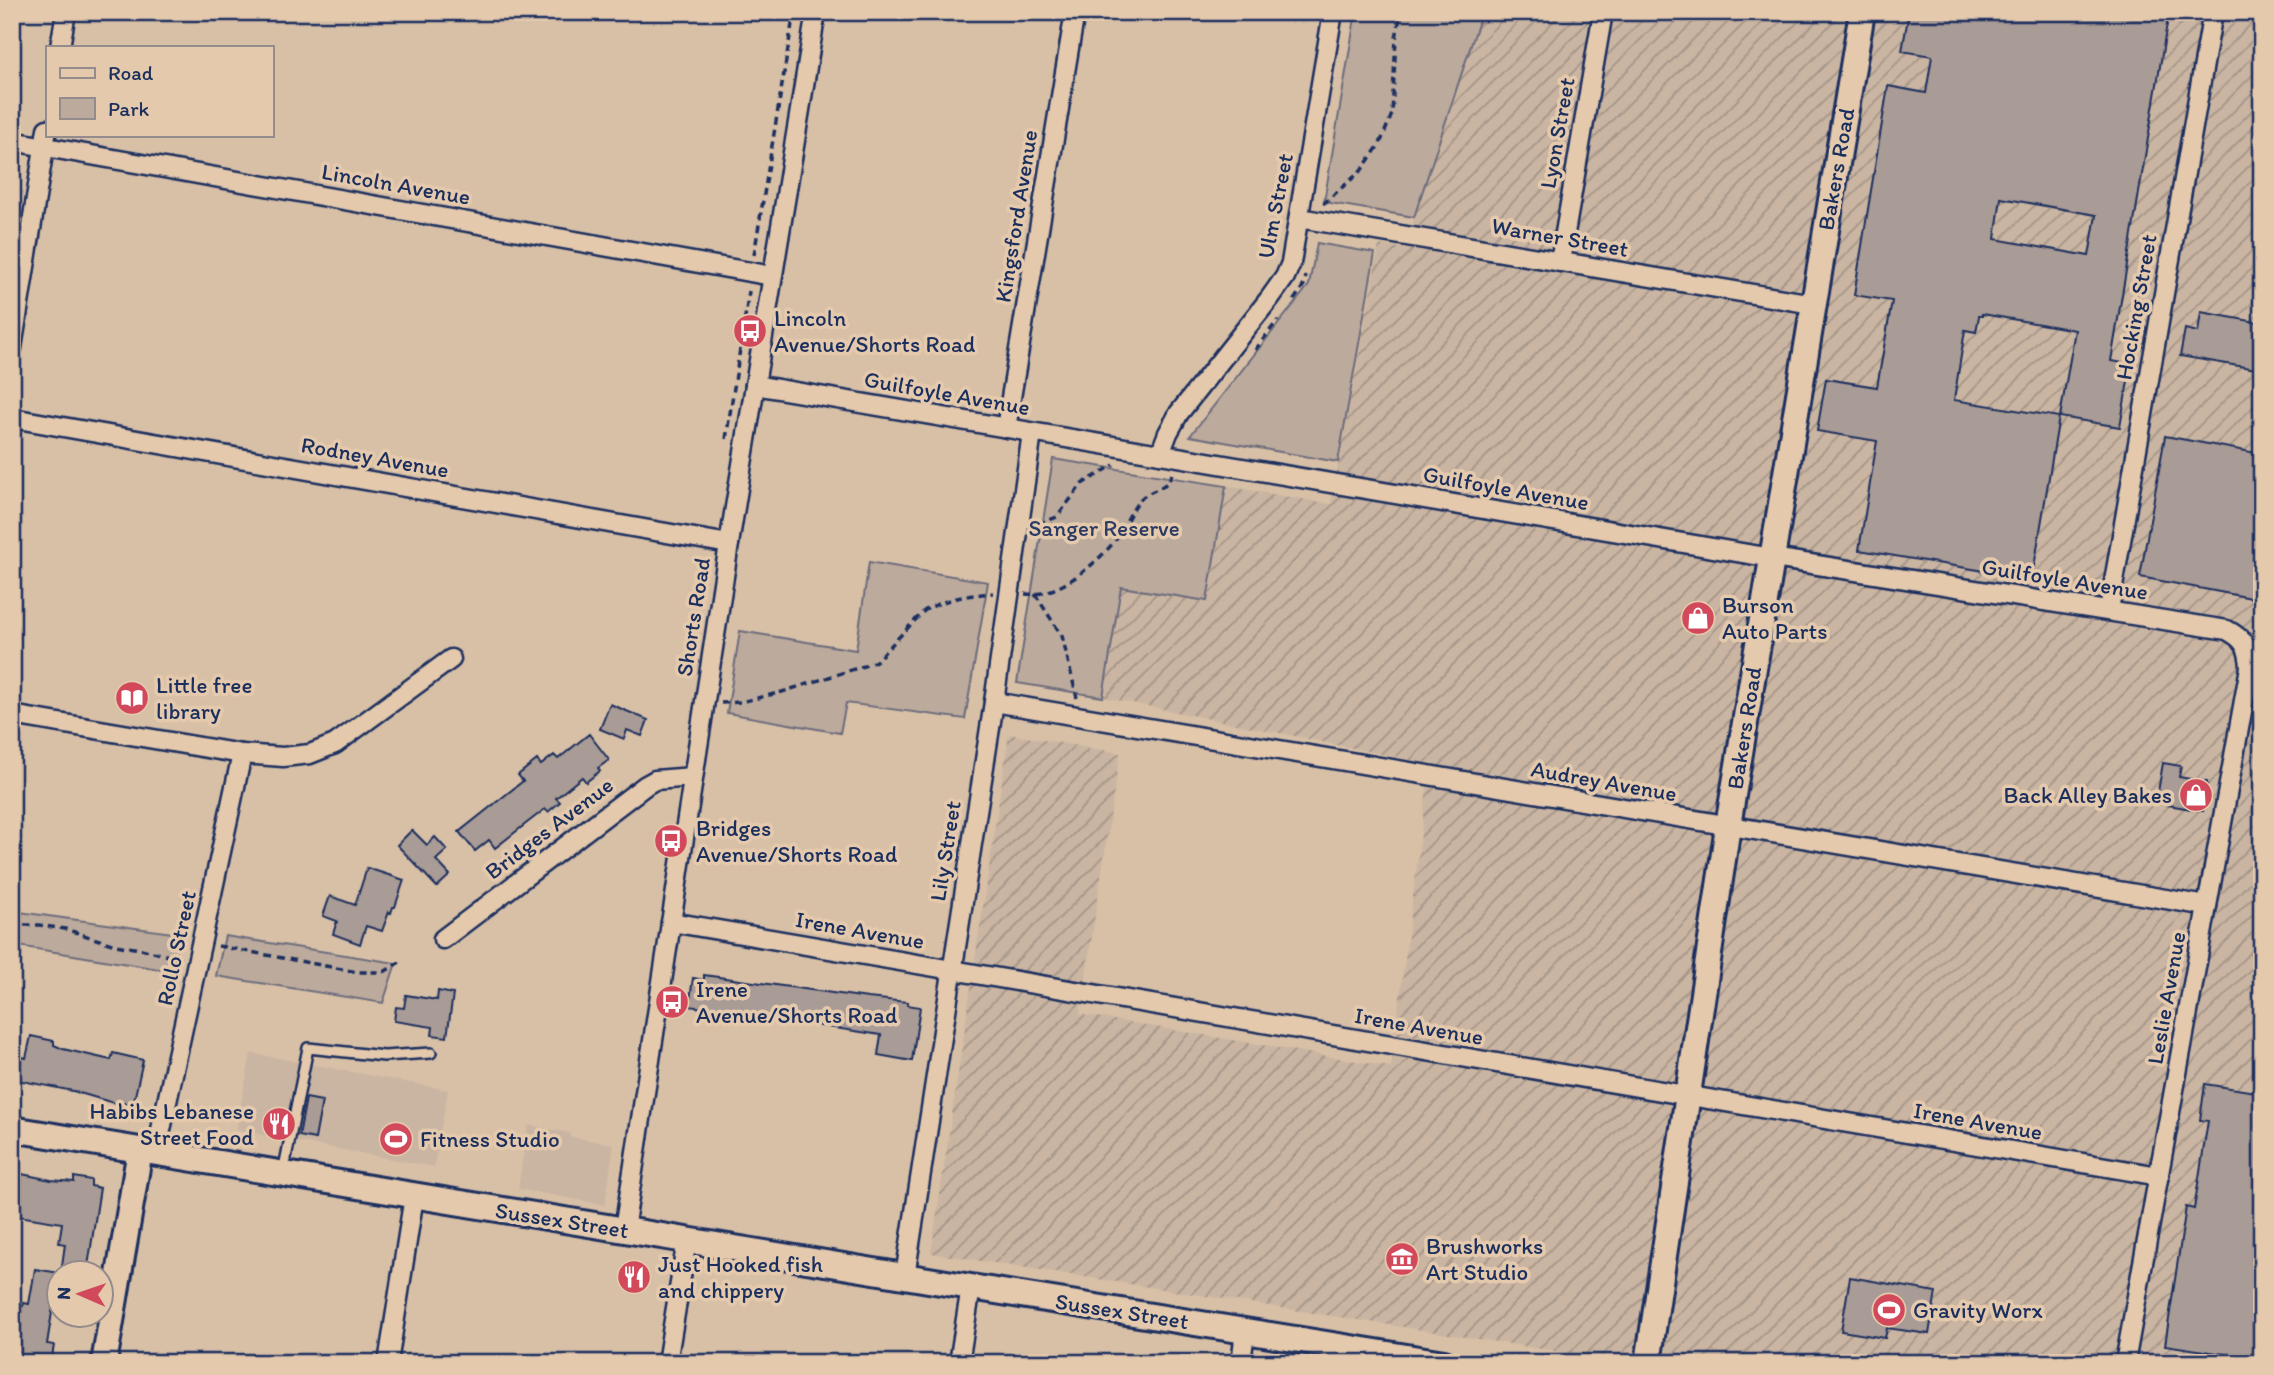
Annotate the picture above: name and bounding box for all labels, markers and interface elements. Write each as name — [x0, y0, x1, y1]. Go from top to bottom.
legend — [46, 46, 273, 136]
text: Road — [108, 60, 154, 85]
street label: Lyon Street — [1533, 75, 1581, 191]
text: Park — [108, 96, 150, 121]
street label: Bakers Road — [1811, 105, 1861, 233]
street label: Kingsford Avenue — [989, 128, 1043, 304]
street label: Ulm Street — [1251, 151, 1299, 261]
street label: Lincoln Avenue — [319, 157, 473, 211]
street label: Warner Street — [1489, 211, 1631, 263]
street label: Hocking Street — [2109, 232, 2163, 382]
place label: Lincoln Avenue/Shorts Road — [774, 304, 975, 358]
bus stop icon: Lincoln Avenue/Shorts Road — [731, 312, 769, 350]
street label: Guilfoyle Avenue — [862, 365, 1032, 421]
street label: Rodney Avenue — [299, 430, 451, 484]
street label: Guilfoyle Avenue — [1421, 460, 1591, 516]
park label: Sanger Reserve — [1028, 514, 1180, 542]
street label: Guilfoyle Avenue — [1980, 552, 2150, 606]
street label: Shorts Road — [670, 556, 716, 678]
place label: Burson Auto Parts — [1722, 591, 1827, 645]
shop icon: Burson Auto Parts — [1679, 599, 1717, 637]
street label: Bakers Road — [1720, 664, 1768, 791]
place label: Little free library — [156, 671, 252, 725]
library icon: Little free library — [113, 679, 151, 717]
street label: Audrey Avenue — [1529, 754, 1679, 808]
street label: Bridges Avenue — [479, 771, 619, 885]
shop icon: Back Alley Bakes — [2177, 776, 2215, 814]
place label: Back Alley Bakes — [2003, 781, 2172, 809]
street label: Lily Street — [923, 798, 967, 903]
place label: Bridges Avenue/Shorts Road — [696, 814, 897, 868]
bus stop icon: Bridges Avenue/Shorts Road — [652, 822, 690, 860]
street label: Rollo Street — [150, 888, 202, 1008]
street label: Irene Avenue — [793, 905, 927, 955]
street label: Leslie Avenue — [2141, 929, 2191, 1067]
place label: Irene Avenue/Shorts Road — [696, 975, 897, 1029]
bus stop icon: Irene Avenue/Shorts Road — [653, 983, 691, 1021]
street label: Irene Avenue — [1352, 1001, 1486, 1051]
street label: Irene Avenue — [1911, 1096, 2045, 1146]
place label: Habibs Lebanese Street Food — [90, 1097, 254, 1151]
restaurant icon: Habibs Lebanese Street Food — [260, 1105, 298, 1143]
sports icon: Fitness Studio — [377, 1120, 415, 1158]
place label: Fitness Studio — [420, 1125, 560, 1153]
street label: Sussex Street — [493, 1196, 631, 1244]
place label: Brushworks Art Studio — [1426, 1232, 1543, 1286]
museum icon: Brushworks Art Studio — [1383, 1240, 1421, 1278]
place label: Just Hooked fish and chippery — [658, 1250, 823, 1304]
restaurant icon: Just Hooked fish and chippery — [615, 1258, 653, 1296]
north arrow — [46, 1260, 116, 1330]
text: N — [52, 1287, 75, 1300]
street label: Sussex Street — [1053, 1287, 1191, 1335]
sports icon: Gravity Worx — [1870, 1291, 1908, 1329]
place label: Gravity Worx — [1913, 1296, 2043, 1324]

